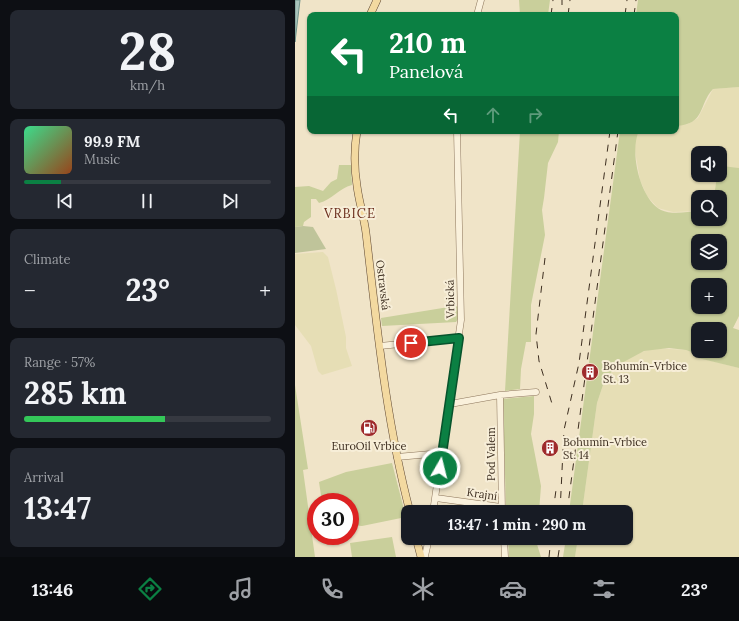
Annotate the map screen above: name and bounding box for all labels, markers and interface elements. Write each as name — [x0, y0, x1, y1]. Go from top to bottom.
text: 28 — [119, 18, 176, 84]
text: 210 m — [389, 25, 466, 61]
icon: left — [323, 28, 375, 80]
text: Panelová — [389, 60, 463, 83]
text: km/h — [130, 77, 165, 94]
icon: left — [440, 104, 462, 126]
icon: ahead — [482, 104, 504, 126]
icon: right — [524, 104, 546, 126]
text: 99.9 FM — [84, 132, 140, 151]
map controls — [691, 146, 727, 358]
button: sound — [691, 146, 727, 182]
text: Music — [84, 151, 120, 168]
icon: previous — [54, 190, 76, 212]
icon: pause — [136, 190, 158, 212]
icon: next — [219, 190, 241, 212]
button: search — [691, 190, 727, 226]
district label: VRBICE — [323, 205, 376, 222]
button: layers — [691, 234, 727, 270]
text: Climate — [24, 251, 71, 268]
street label: Ostravská — [373, 259, 393, 311]
text: 23° — [125, 271, 170, 309]
text: − — [24, 276, 36, 304]
text: + — [259, 276, 271, 304]
button: + — [691, 278, 727, 314]
street label: Vrbická — [443, 279, 457, 319]
button: − — [691, 322, 727, 358]
pin — [394, 326, 428, 360]
icon: arrive — [400, 332, 422, 354]
text: Range · 57% — [24, 354, 95, 371]
place label: Bohumín-Vrbice St. 13 — [603, 359, 687, 386]
building icon: Bohumín-Vrbice St. 13 — [580, 362, 600, 382]
text: 285 km — [24, 374, 127, 412]
fuel station icon: EuroOil Vrbice — [359, 418, 379, 438]
street label: Pod Valem — [484, 427, 498, 481]
place label: Bohumín-Vrbice St. 14 — [563, 435, 647, 462]
building icon: Bohumín-Vrbice St. 14 — [540, 438, 560, 458]
place label: EuroOil Vrbice — [331, 439, 407, 453]
position arrow — [419, 447, 461, 489]
text: Arrival — [24, 469, 64, 486]
street label: Krajní — [466, 485, 498, 503]
text: 13:47 — [24, 489, 91, 527]
speed limit sign: 30 — [307, 493, 359, 545]
text: 13:47 · 1 min · 290 m — [448, 515, 586, 534]
icon: directions — [136, 575, 164, 603]
icon: music — [227, 575, 255, 603]
icon: phone — [318, 575, 346, 603]
icon: climate — [409, 575, 437, 603]
icon: car — [499, 575, 527, 603]
icon: filters — [590, 575, 618, 603]
text: 13:46 — [31, 578, 73, 601]
text: 23° — [681, 578, 708, 601]

